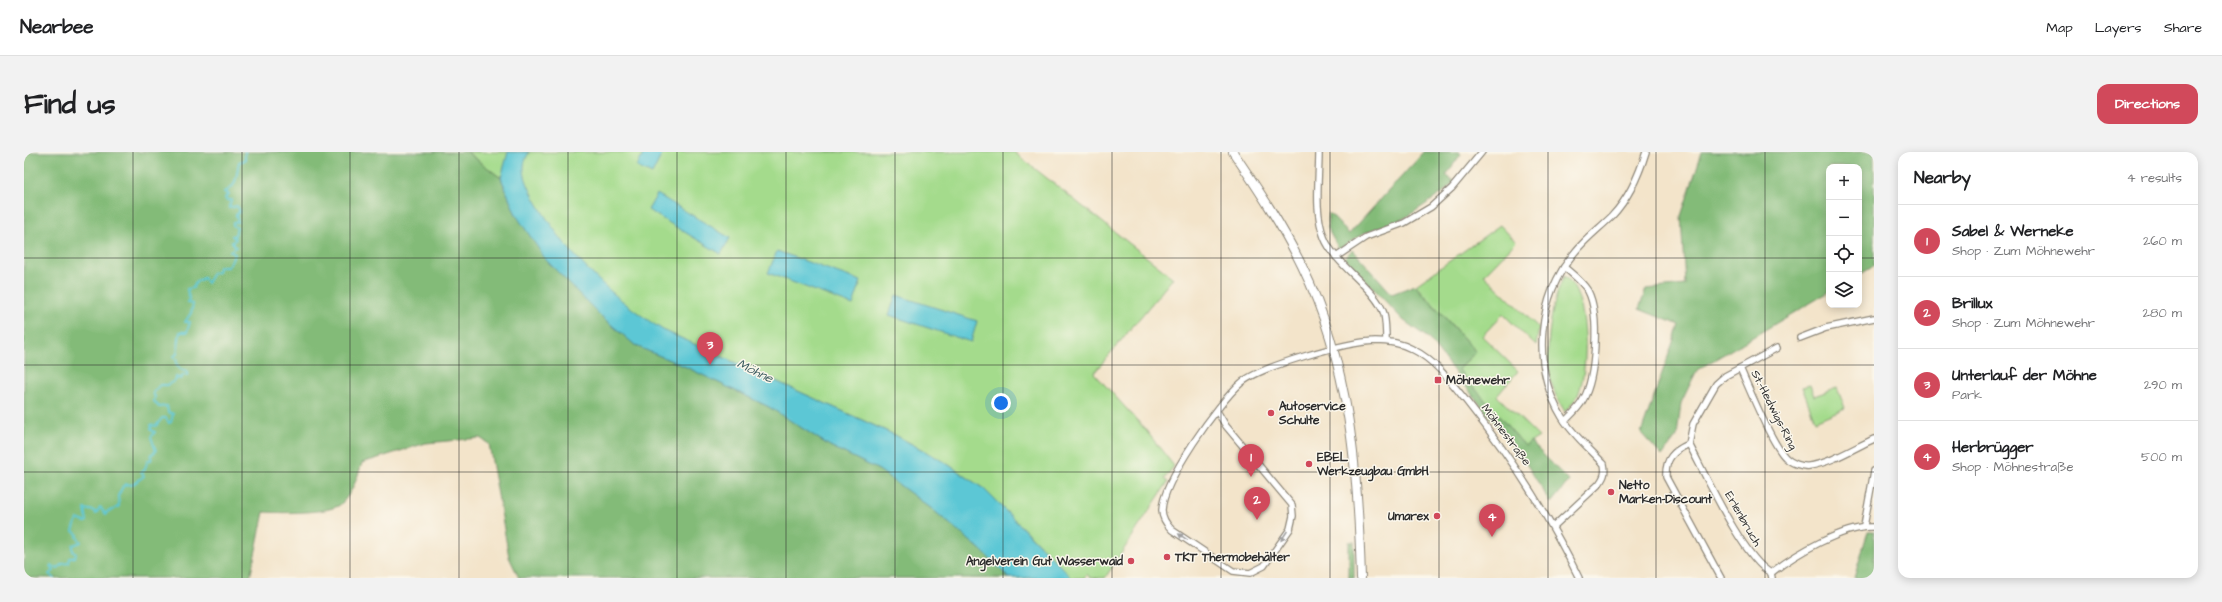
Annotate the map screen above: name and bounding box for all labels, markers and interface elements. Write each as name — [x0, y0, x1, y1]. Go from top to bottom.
text: Nearbee — [20, 14, 94, 41]
text: Map — [2046, 18, 2073, 38]
text: Layers — [2095, 18, 2142, 38]
text: Share — [2164, 18, 2202, 38]
button: Directions — [2097, 84, 2198, 124]
text: Find us — [24, 85, 115, 124]
map controls — [1826, 164, 1862, 308]
button: + — [1826, 164, 1862, 200]
text: Nearby — [1914, 166, 1971, 190]
text: 4 results — [2127, 169, 2182, 187]
button: − — [1826, 200, 1862, 236]
text: Sabel & Werneke — [1952, 221, 2074, 242]
text: 1 — [1926, 232, 1928, 250]
text: 260 m — [2143, 232, 2182, 250]
button: locate — [1826, 236, 1862, 272]
text: Shop · Zum Möhnewehr — [1952, 242, 2095, 260]
button: layers — [1826, 272, 1862, 308]
text: Brillux — [1952, 293, 1993, 314]
text: 2 — [1923, 304, 1931, 322]
text: 280 m — [2143, 304, 2182, 322]
text: Shop · Zum Möhnewehr — [1952, 314, 2095, 332]
pin: 3 — [697, 332, 723, 365]
water label: Möhne — [734, 355, 777, 388]
text: Unterlauf der Möhne — [1952, 365, 2097, 386]
street label: St.-Hedwigs-Ring — [1746, 367, 1802, 453]
place label: Möhnewehr — [1446, 372, 1510, 389]
marker: Möhnewehr — [1433, 375, 1443, 385]
text: 3 — [1924, 376, 1930, 394]
text: 290 m — [2144, 376, 2182, 394]
text: Park — [1952, 386, 1982, 404]
your location — [991, 393, 1011, 413]
place label: Autoservice Schulte — [1278, 398, 1346, 429]
street label: Möhnestraße — [1477, 400, 1535, 470]
marker: Autoservice Schulte — [1266, 408, 1276, 418]
text: Herbrügger — [1952, 437, 2034, 458]
pin: 1 — [1238, 444, 1264, 477]
text: 4 — [1923, 448, 1931, 466]
text: 500 m — [2141, 448, 2182, 466]
place label: EBEL Werkzeugbau GmbH — [1316, 449, 1430, 482]
text: Shop · Möhnestraße — [1952, 458, 2073, 476]
marker: EBEL Werkzeugbau GmbH — [1304, 459, 1314, 469]
place label: Netto Marken-Discount — [1619, 477, 1712, 508]
pin: 2 — [1244, 487, 1270, 520]
marker: Netto Marken-Discount — [1606, 487, 1616, 497]
street label: Erlenbruch — [1720, 488, 1766, 550]
pin: 4 — [1479, 504, 1505, 537]
place label: Umarex — [1387, 508, 1429, 525]
marker: Umarex — [1432, 511, 1442, 521]
one-way arrow — [1280, 531, 1288, 542]
one-way arrow — [1177, 533, 1188, 541]
place label: TKT Thermobehälter — [1174, 549, 1290, 566]
marker: TKT Thermobehälter — [1162, 552, 1172, 562]
place label: Angelverein Gut Wasserwaid — [966, 553, 1124, 572]
marker: Angelverein Gut Wasserwaid — [1126, 556, 1136, 566]

